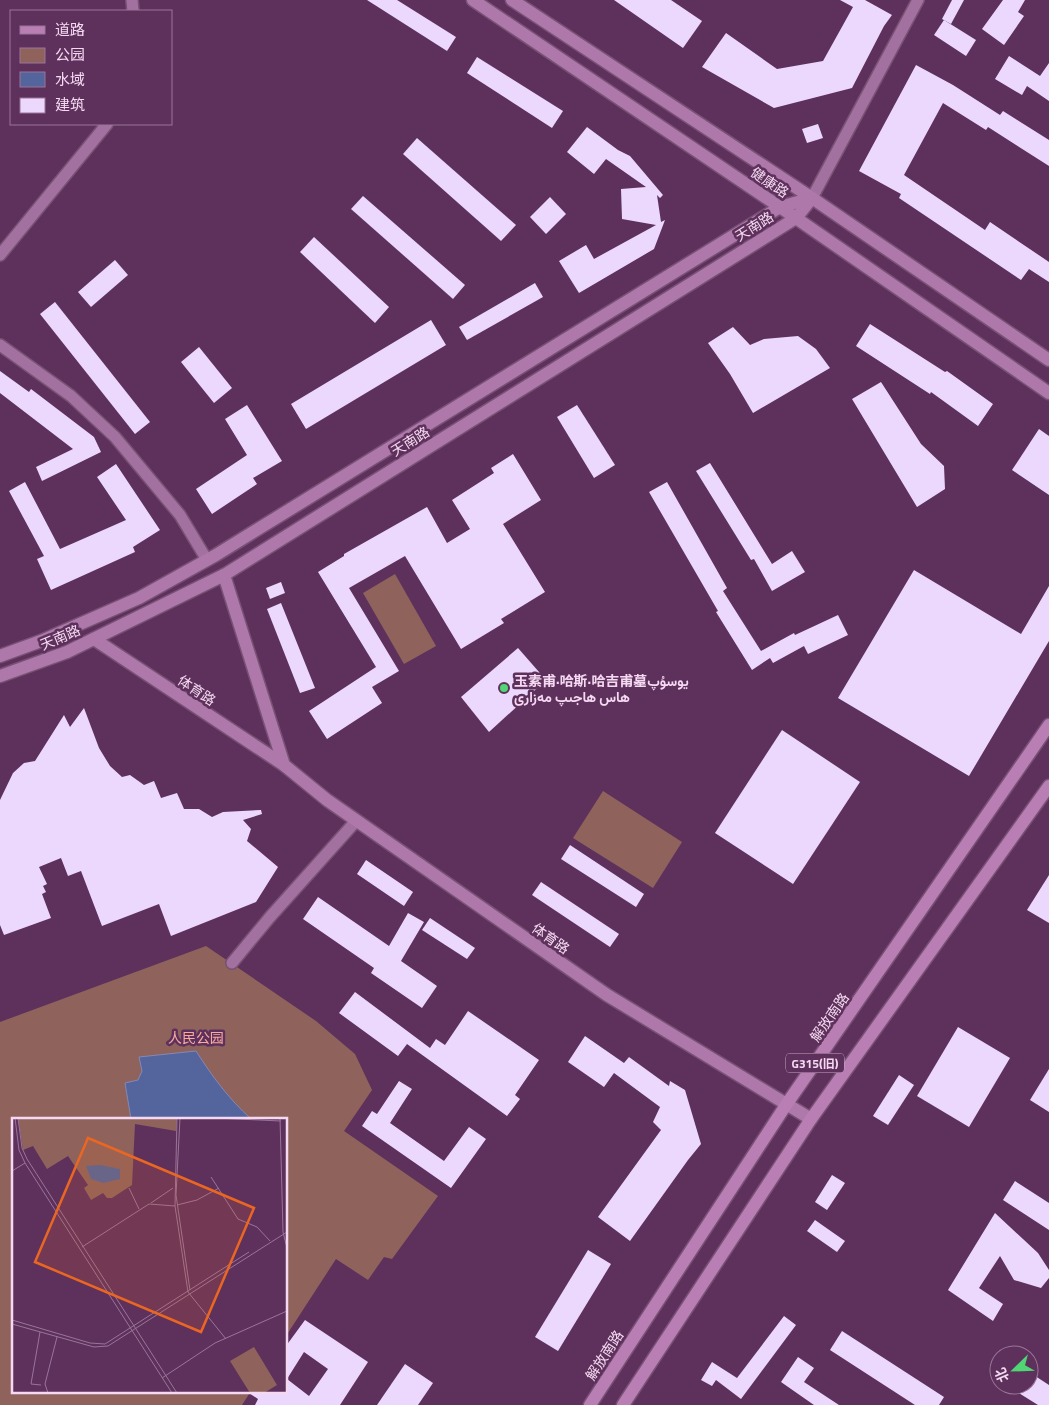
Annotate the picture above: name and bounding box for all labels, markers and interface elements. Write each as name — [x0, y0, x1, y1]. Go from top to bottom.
legend — [10, 10, 172, 125]
text: 道路 — [55, 18, 85, 41]
text: 公园 — [55, 43, 85, 66]
text: 水域 — [55, 68, 85, 91]
text: 建筑 — [55, 93, 85, 116]
street label: 健康路 — [747, 162, 793, 202]
street label: 天南路 — [731, 206, 777, 246]
street label: 天南路 — [387, 421, 433, 461]
street label: 天南路 — [37, 619, 83, 655]
street label: 体育路 — [174, 670, 220, 710]
place label: 玉素甫·哈斯·哈吉甫墓يوسۇپ ھاس ھاجىپ مەزارى — [514, 670, 689, 707]
marker: 玉素甫·哈斯·哈吉甫墓يوسۇپ ھاس ھاجىپ مەزارى — [498, 682, 510, 694]
street label: 体育路 — [528, 917, 574, 959]
street label: 解放南路 — [804, 988, 854, 1046]
park label: 人民公园 — [168, 1027, 224, 1048]
road number: G315(旧) — [786, 1054, 844, 1072]
inset map — [12, 1118, 288, 1392]
street label: 解放南路 — [580, 1326, 628, 1384]
north arrow — [989, 1345, 1039, 1395]
text: 北 — [989, 1365, 1014, 1386]

